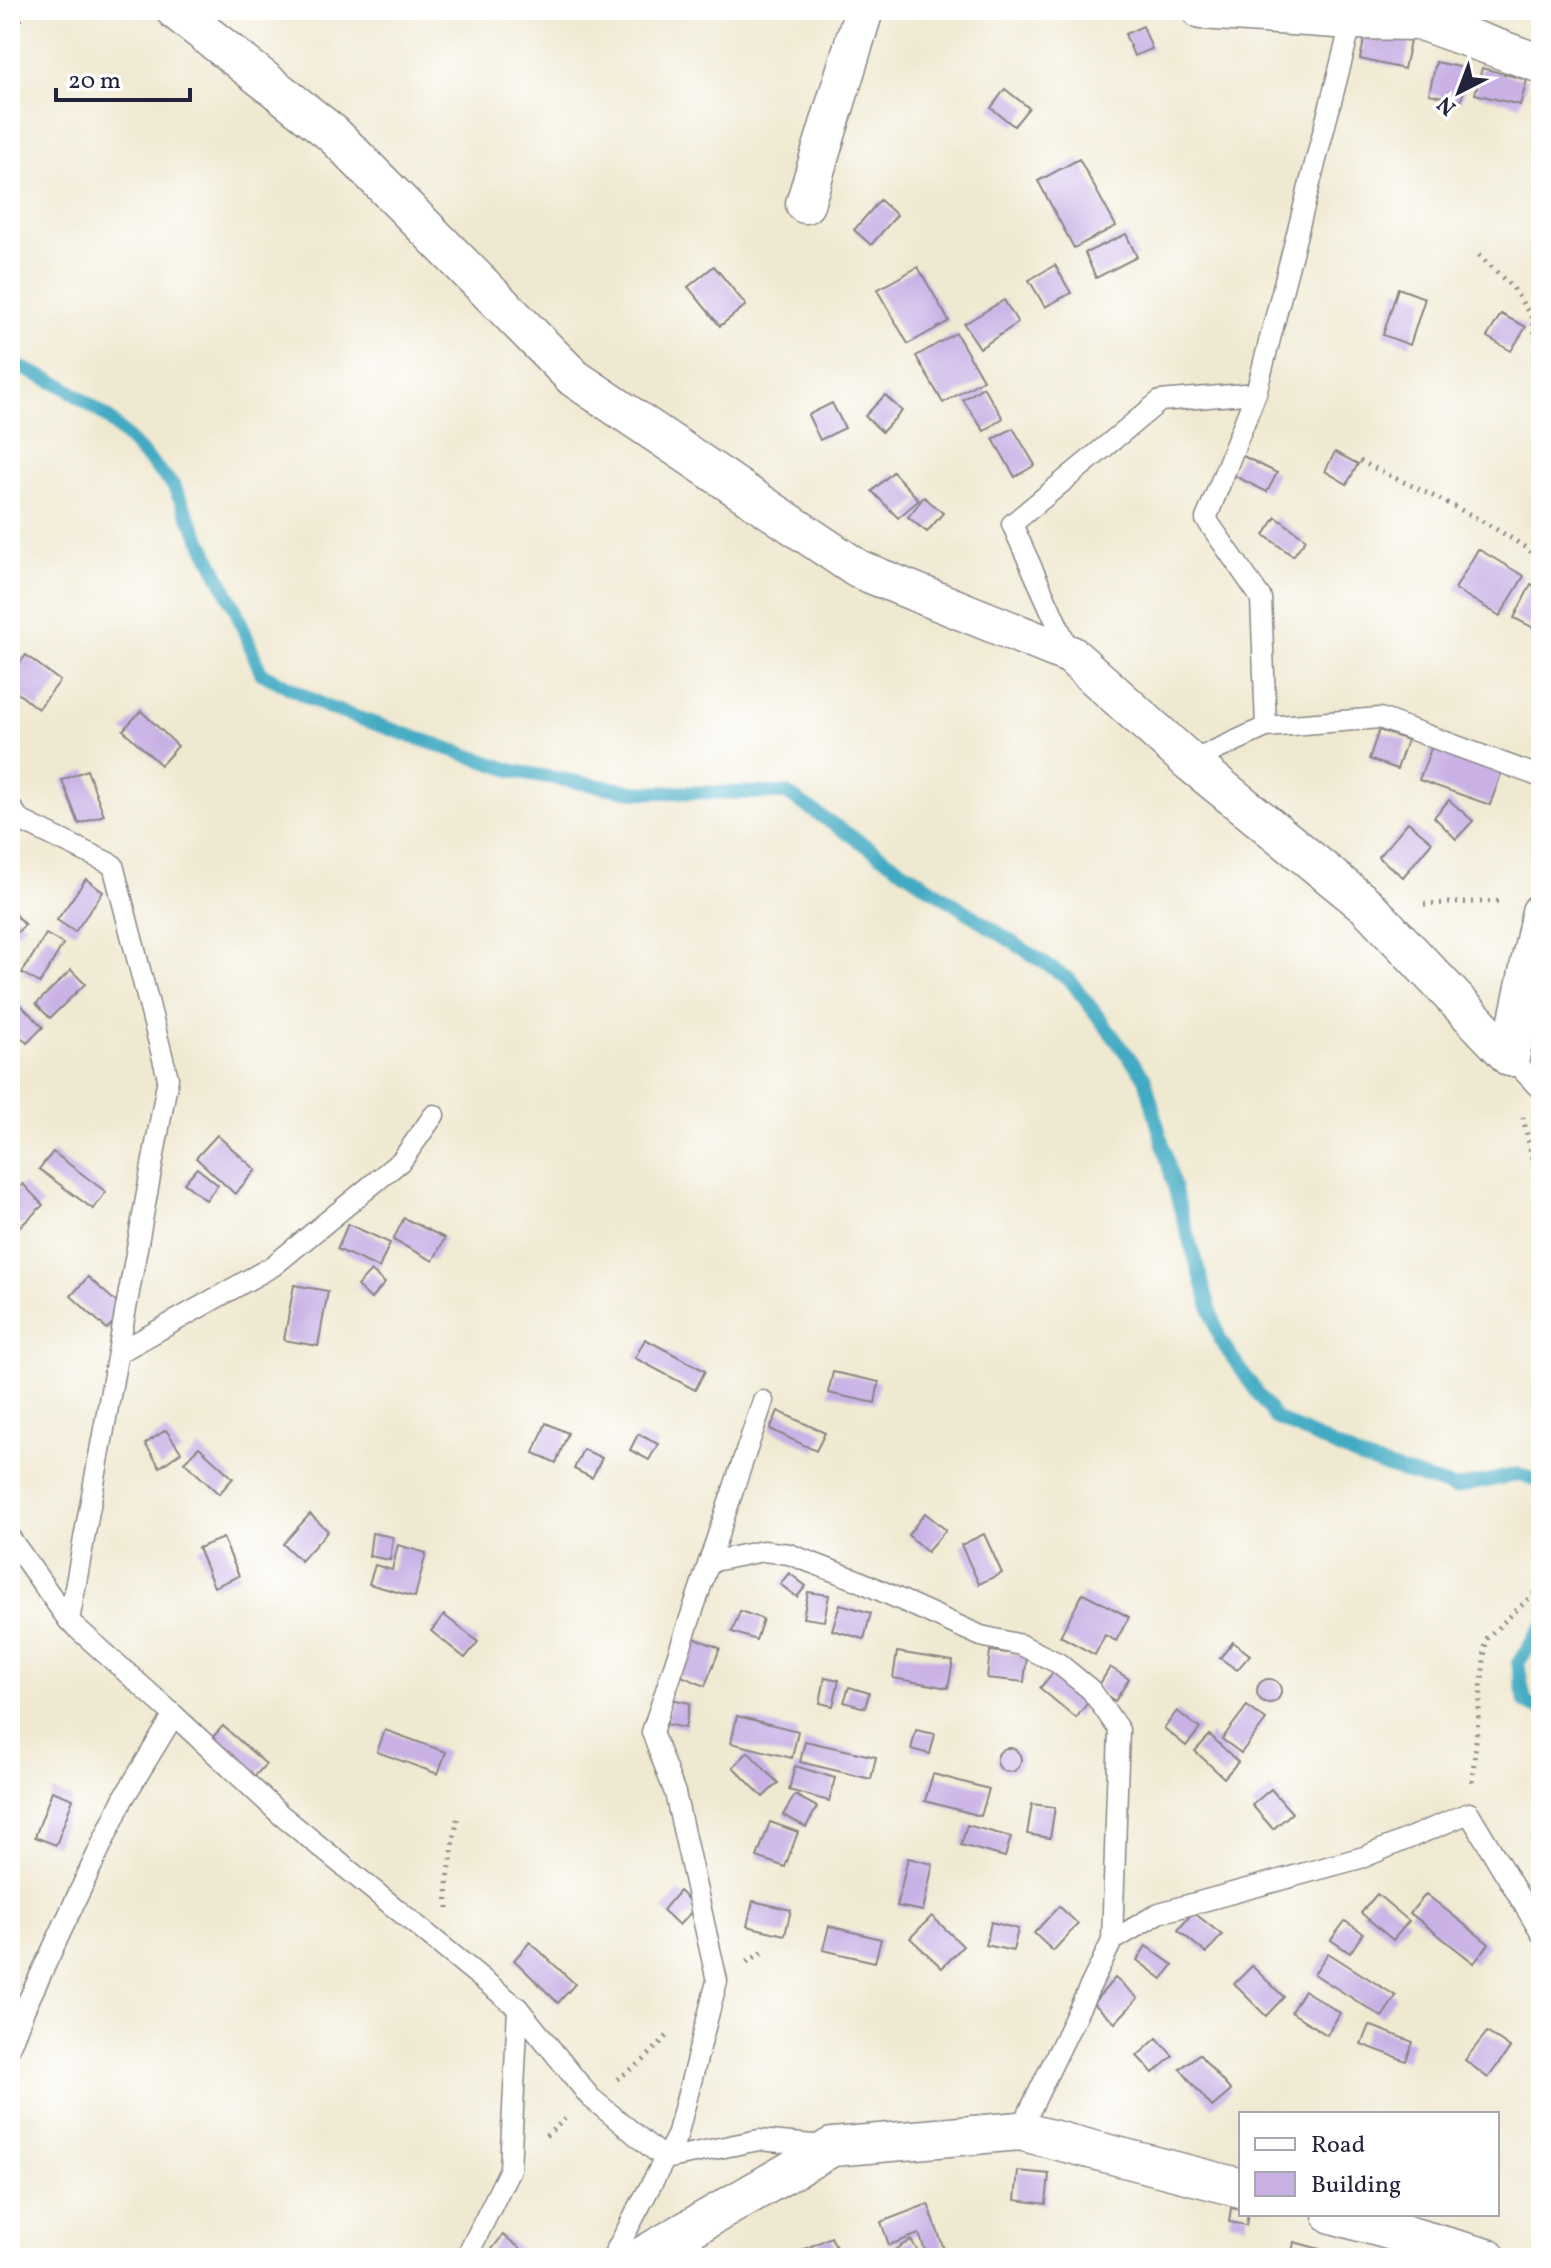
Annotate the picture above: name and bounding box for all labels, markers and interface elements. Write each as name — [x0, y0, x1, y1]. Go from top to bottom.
scale bar — [56, 52, 190, 102]
north arrow — [1419, 52, 1499, 132]
text: 20 m — [68, 65, 121, 99]
text: N — [1431, 88, 1464, 122]
legend — [1239, 2112, 1499, 2216]
text: Road — [1311, 2129, 1365, 2163]
text: Building — [1311, 2169, 1401, 2203]

